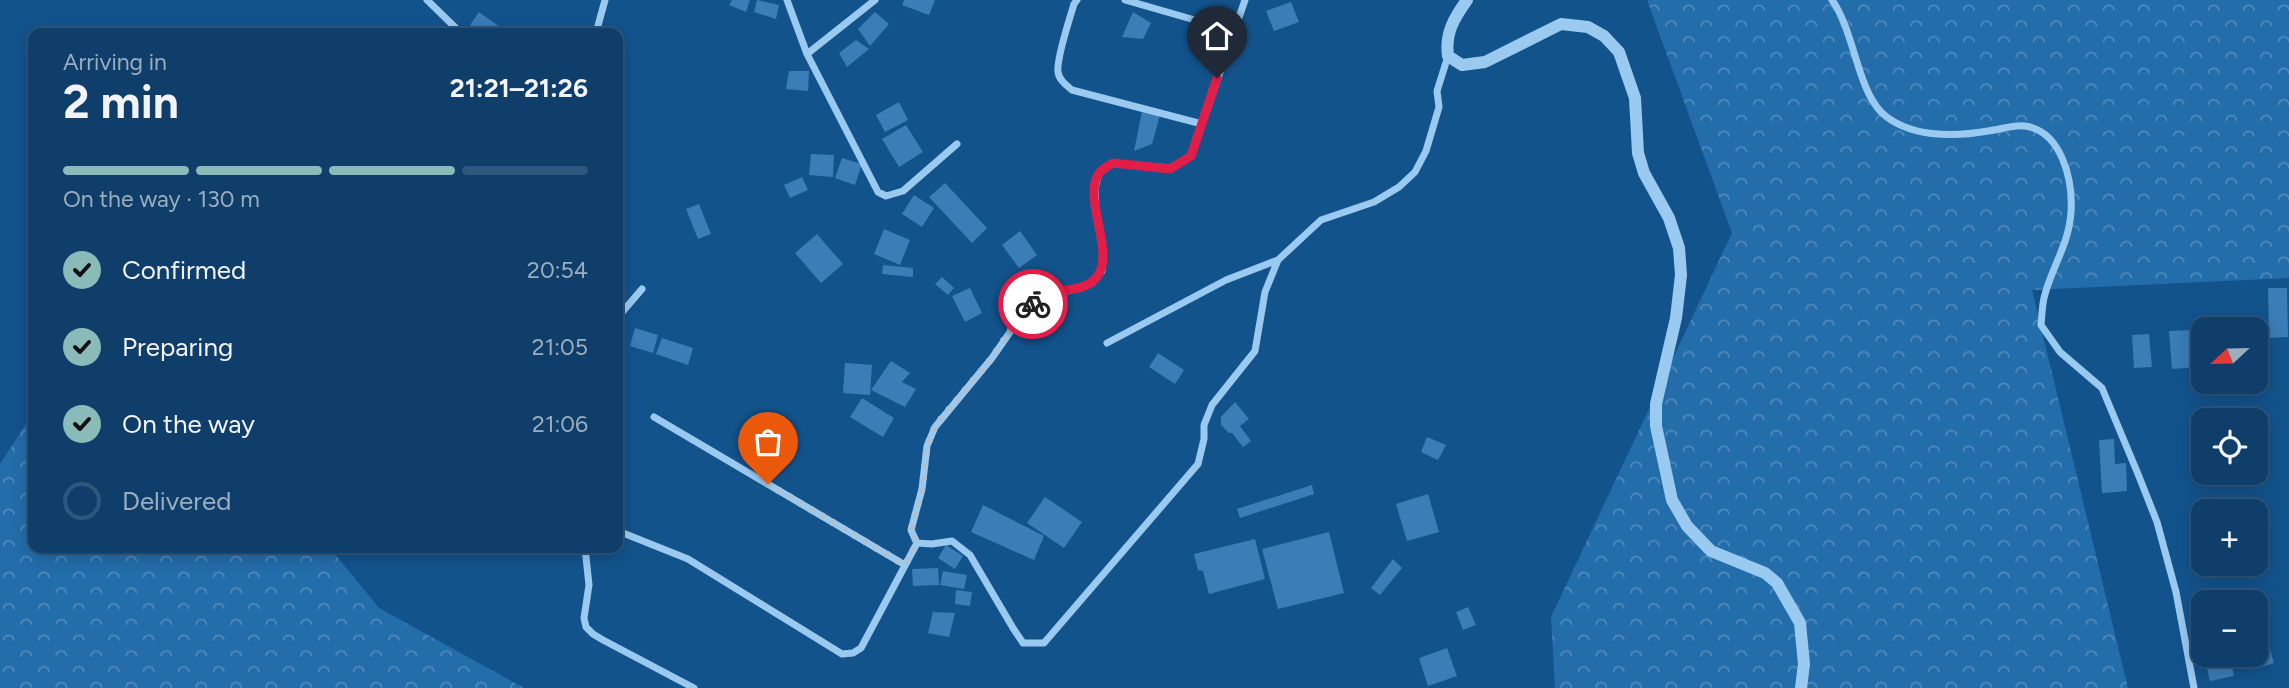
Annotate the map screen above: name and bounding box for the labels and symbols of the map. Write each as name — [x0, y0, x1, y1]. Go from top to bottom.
pin — [1187, 6, 1247, 78]
courier — [998, 269, 1068, 339]
north arrow — [2191, 317, 2268, 394]
pin — [738, 412, 798, 484]

